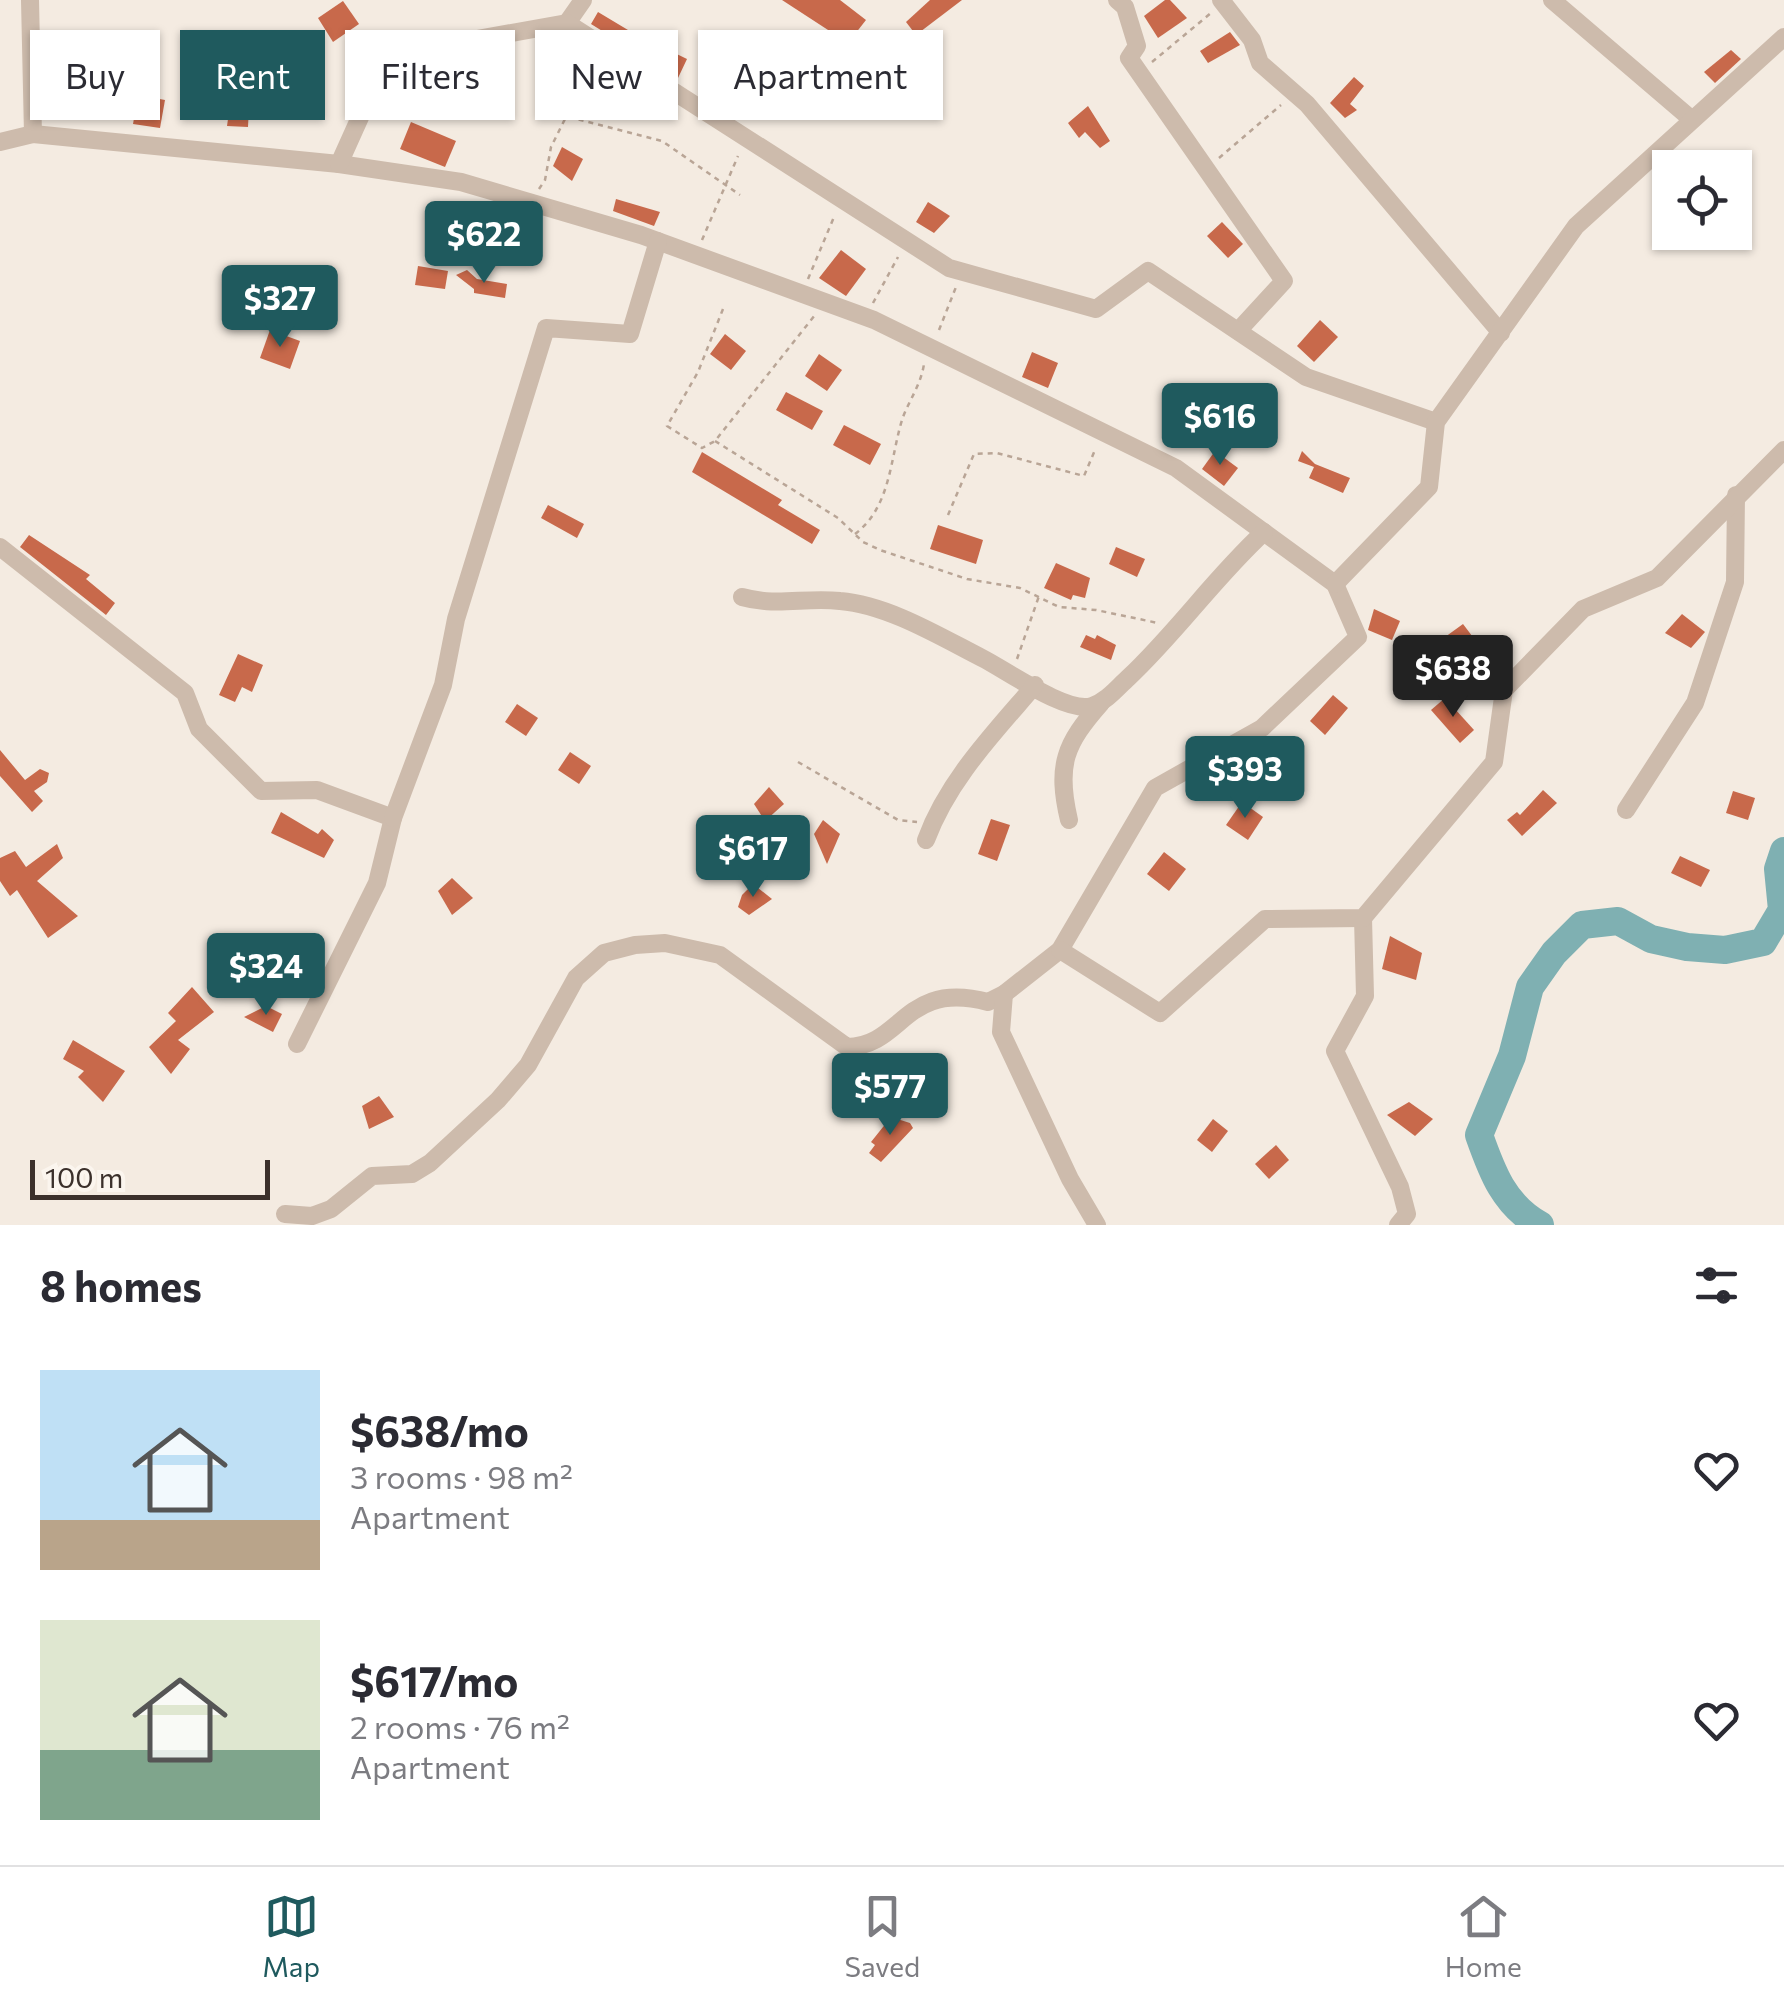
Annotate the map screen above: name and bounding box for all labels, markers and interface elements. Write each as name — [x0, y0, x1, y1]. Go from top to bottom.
chip: Buy — [30, 30, 160, 120]
chip: Rent — [180, 30, 325, 120]
chip: Filters — [345, 30, 515, 120]
chip: New — [535, 30, 678, 120]
chip: Apartment — [698, 30, 943, 120]
map controls — [1652, 150, 1752, 250]
button: locate — [1652, 150, 1752, 250]
pin: $622 — [425, 201, 543, 286]
text: $622 — [447, 213, 521, 253]
pin: $327 — [221, 265, 339, 350]
text: $327 — [244, 277, 316, 317]
pin: $616 — [1161, 383, 1279, 468]
text: $616 — [1184, 395, 1256, 435]
pin: $638 — [1394, 635, 1512, 720]
text: $638 — [1415, 647, 1491, 687]
pin: $393 — [1186, 736, 1304, 821]
text: $393 — [1207, 748, 1283, 788]
pin: $617 — [694, 815, 812, 900]
text: $617 — [718, 827, 788, 867]
pin: $324 — [207, 933, 325, 1018]
text: $324 — [229, 945, 303, 985]
pin: $577 — [831, 1053, 949, 1138]
text: $577 — [854, 1065, 926, 1105]
scale bar — [30, 1155, 270, 1200]
text: 100 m — [45, 1160, 123, 1194]
icon: filters — [1689, 1258, 1744, 1313]
text: 8 homes — [40, 1259, 202, 1311]
text: $638/mo — [350, 1404, 529, 1456]
icon: home — [120, 1410, 240, 1530]
icon: heart — [1689, 1443, 1744, 1498]
text: 3 rooms · 98 m² — [350, 1456, 573, 1496]
text: Apartment — [350, 1496, 510, 1536]
text: $617/mo — [350, 1654, 518, 1706]
icon: home — [120, 1660, 240, 1780]
icon: heart — [1689, 1693, 1744, 1748]
text: 2 rooms · 76 m² — [350, 1706, 570, 1746]
text: Apartment — [350, 1746, 510, 1786]
tab: Map — [262, 1889, 320, 1983]
tab: Saved — [845, 1889, 920, 1983]
tab: Home — [1445, 1889, 1522, 1983]

